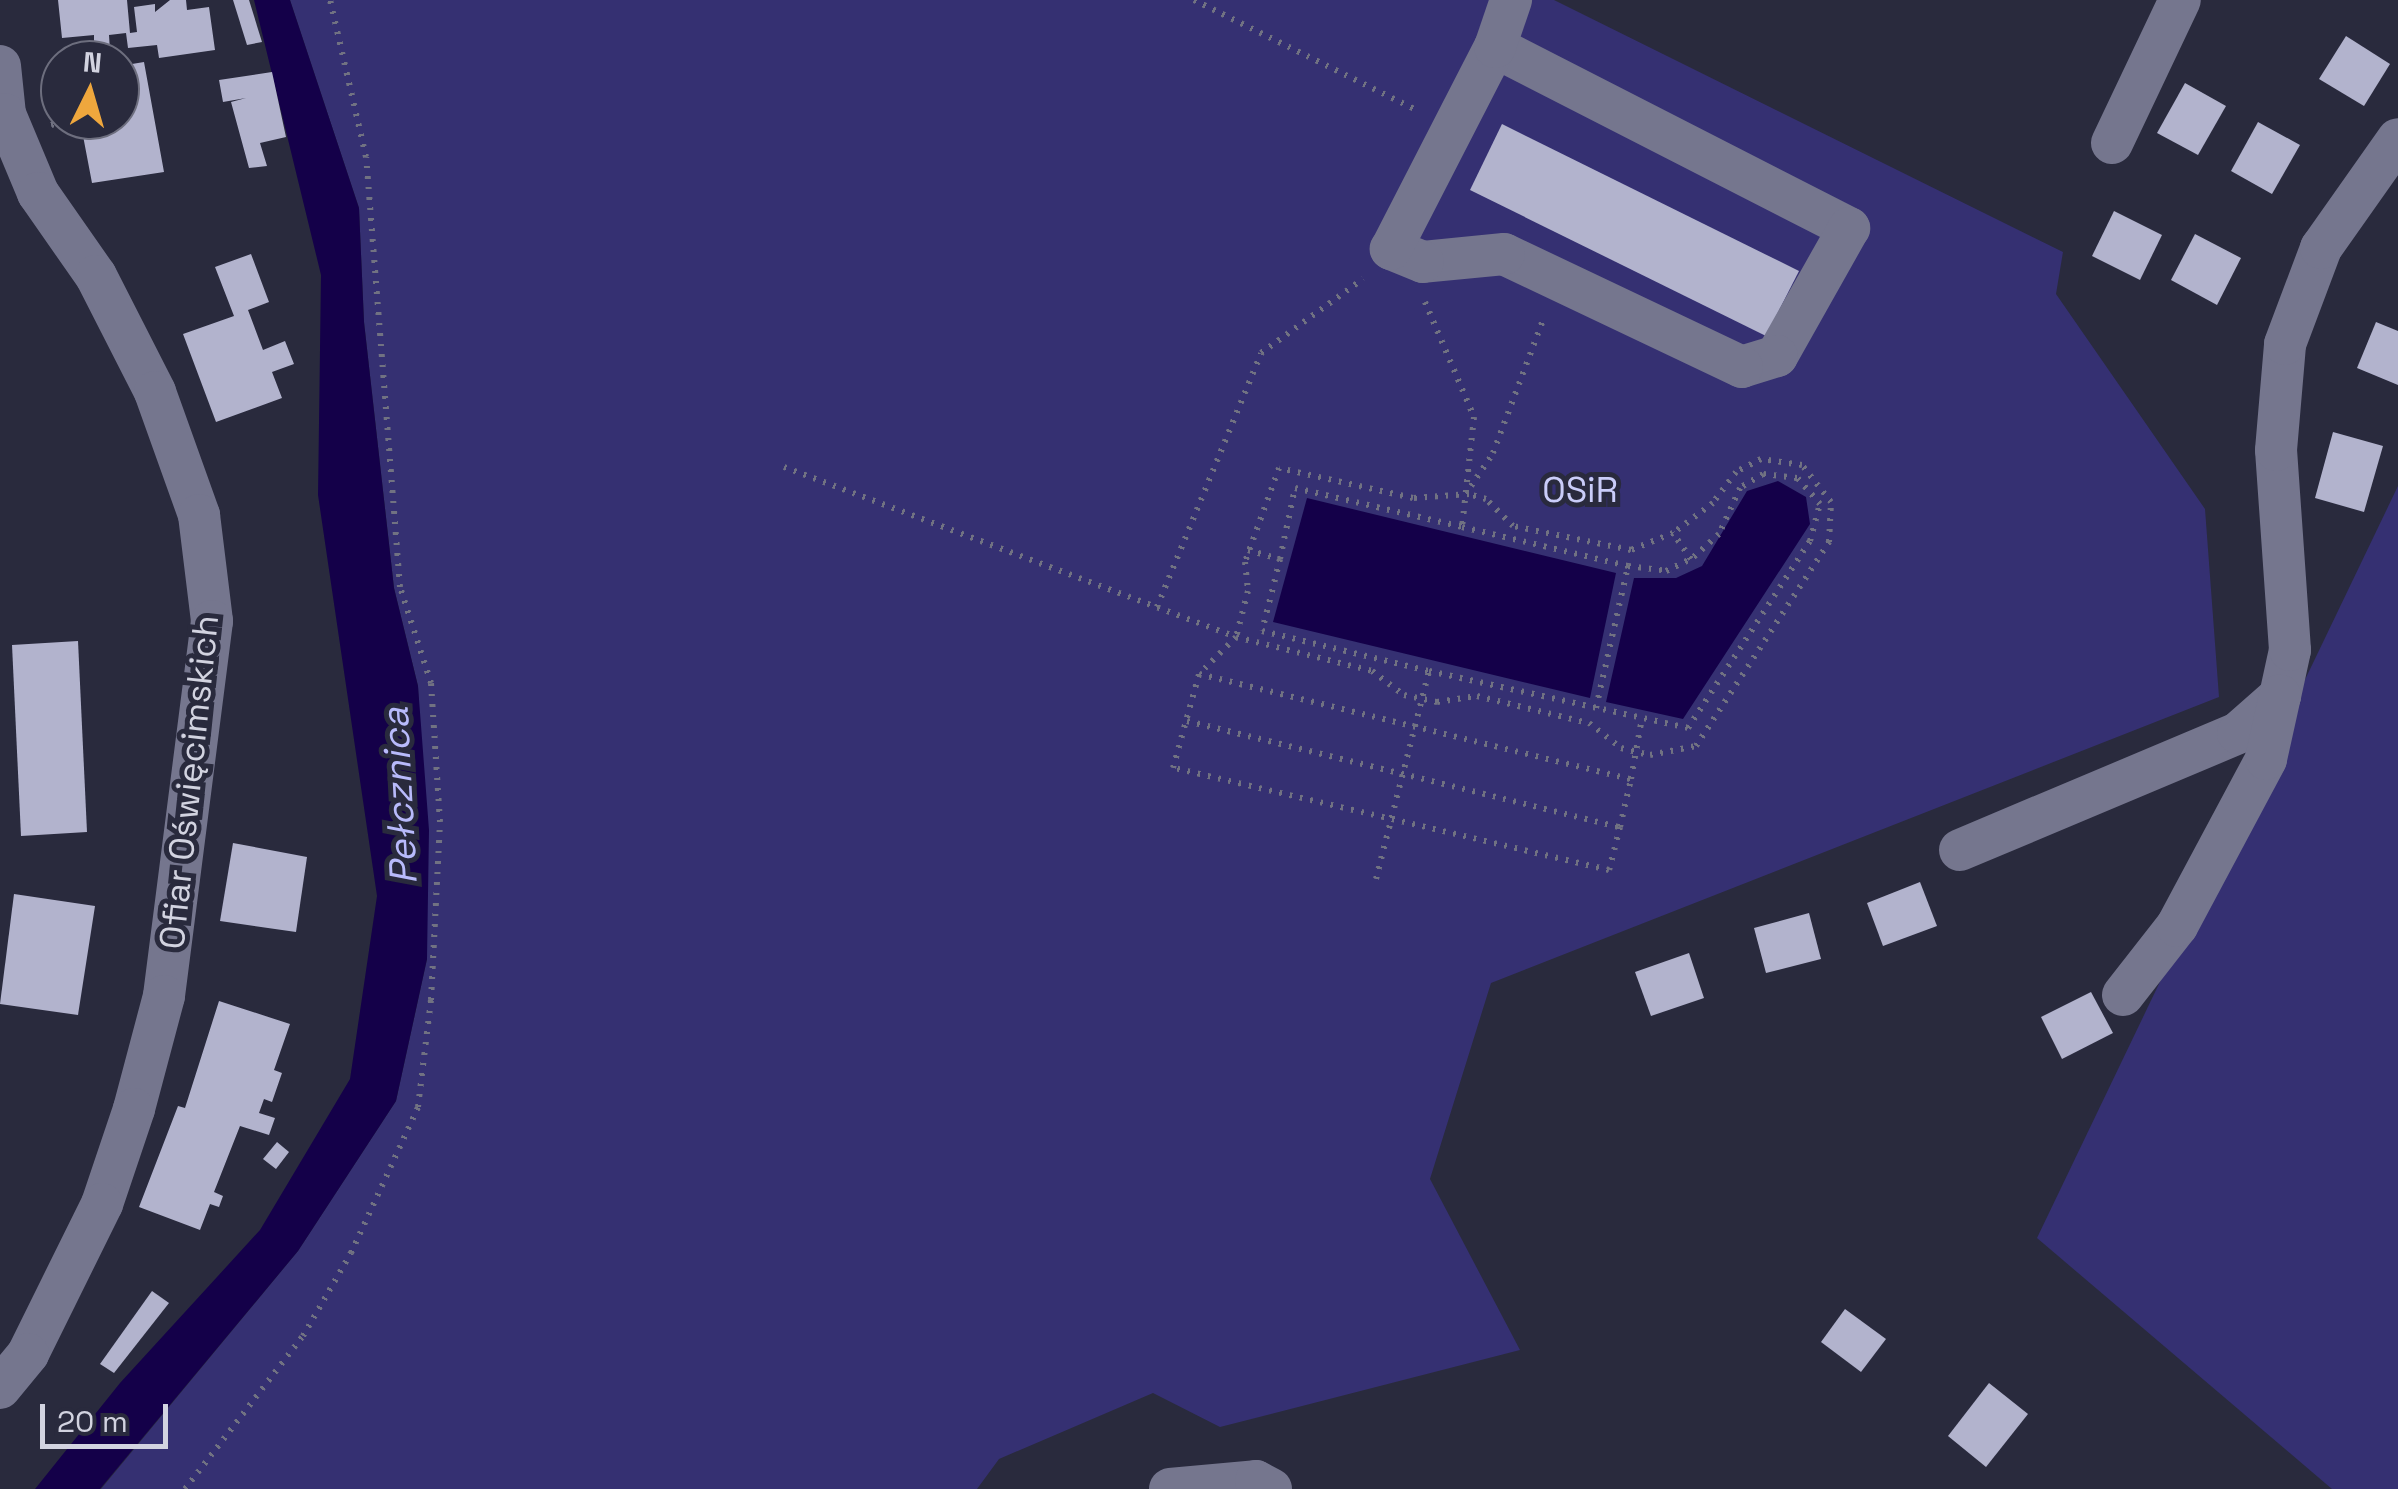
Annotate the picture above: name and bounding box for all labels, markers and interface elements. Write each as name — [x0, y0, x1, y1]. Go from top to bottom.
north arrow — [40, 40, 140, 140]
text: N — [82, 43, 103, 81]
park label: OSiR — [1542, 469, 1618, 511]
street label: Ofiar Oświęcimskich — [151, 613, 227, 951]
water label: Pełcznica — [373, 706, 427, 886]
scale bar — [45, 1384, 172, 1446]
text: 20 m — [57, 1402, 128, 1441]

